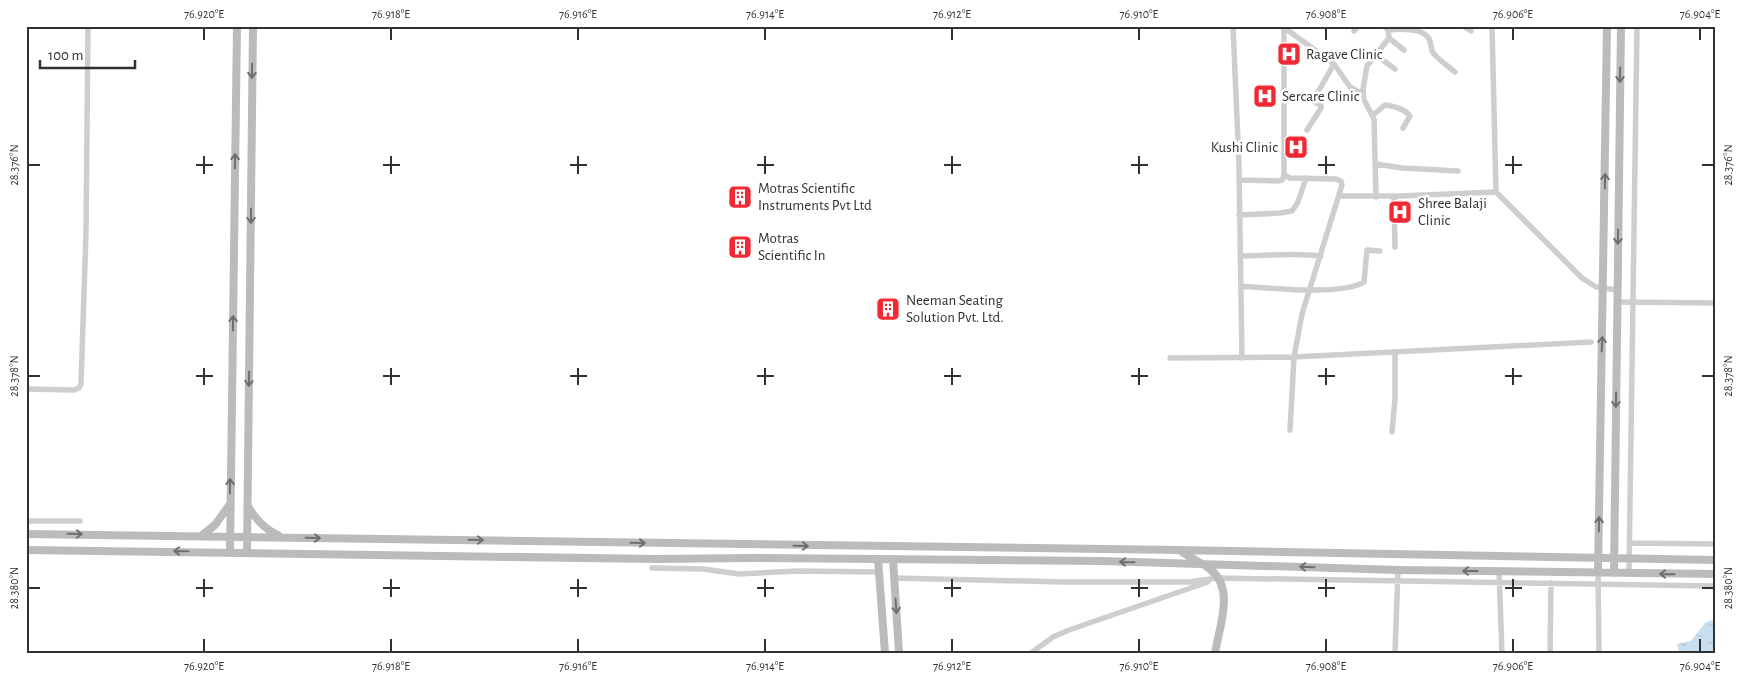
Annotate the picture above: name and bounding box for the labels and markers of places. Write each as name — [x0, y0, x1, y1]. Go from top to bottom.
hospital icon: Ragave Clinic — [1276, 41, 1302, 67]
place label: Ragave Clinic — [1306, 47, 1383, 62]
hospital icon: Sercare Clinic — [1252, 83, 1278, 109]
place label: Sercare Clinic — [1282, 89, 1360, 104]
hospital icon: Kushi Clinic — [1283, 134, 1309, 160]
place label: Kushi Clinic — [1211, 140, 1278, 155]
place label: Motras Scientific Instruments Pvt Ltd — [758, 181, 872, 213]
building icon: Motras Scientific Instruments Pvt Ltd — [727, 184, 753, 210]
place label: Shree Balaji Clinic — [1418, 196, 1487, 228]
hospital icon: Shree Balaji Clinic — [1387, 199, 1413, 225]
place label: Motras Scientific In — [758, 231, 825, 263]
building icon: Motras Scientific In — [727, 234, 753, 260]
place label: Neeman Seating Solution Pvt. Ltd. — [906, 293, 1004, 325]
building icon: Neeman Seating Solution Pvt. Ltd. — [875, 296, 901, 322]

